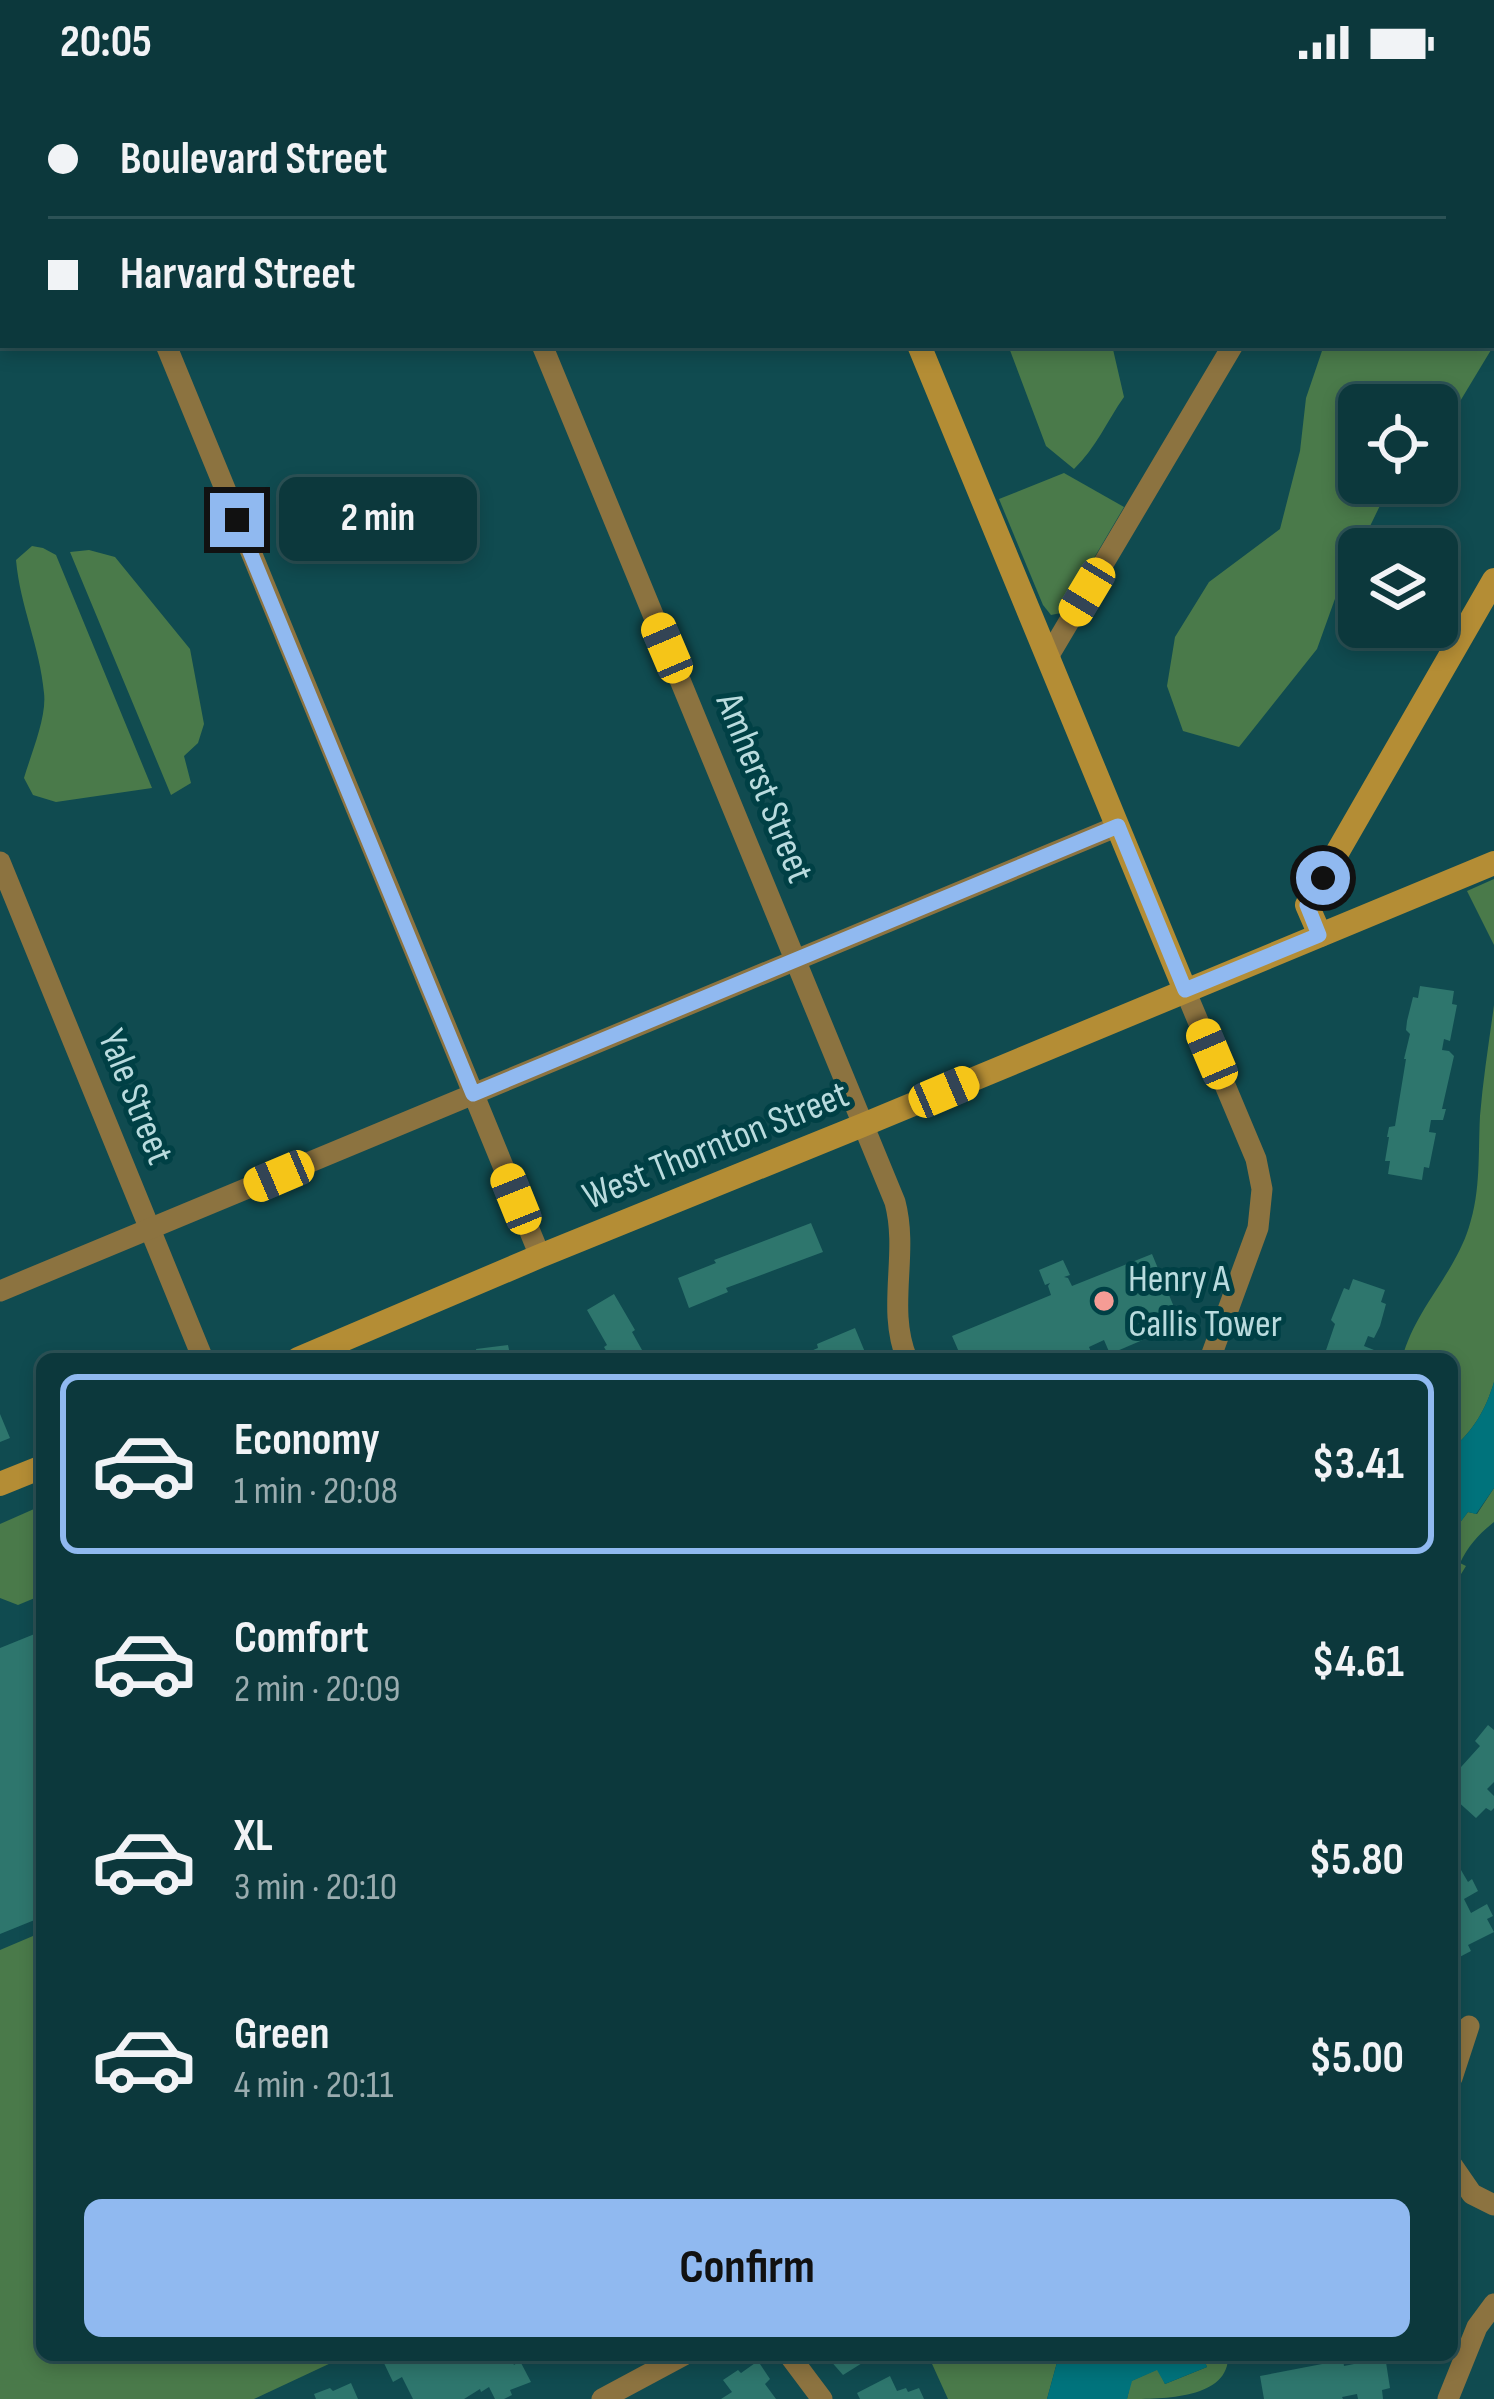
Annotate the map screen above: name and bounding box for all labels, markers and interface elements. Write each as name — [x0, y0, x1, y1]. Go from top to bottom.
text: 20:05 — [60, 15, 152, 70]
text: Boulevard Street — [120, 132, 387, 187]
text: Harvard Street — [120, 247, 355, 302]
map controls — [1338, 384, 1458, 648]
button: locate — [1338, 384, 1458, 504]
callout: 2 min — [279, 478, 477, 562]
route end — [210, 493, 264, 547]
text: 2 min — [341, 495, 415, 542]
button: layers — [1338, 528, 1458, 648]
car — [1053, 552, 1121, 632]
car — [636, 608, 698, 688]
street label: Amherst Street — [704, 686, 823, 889]
route start — [1296, 851, 1350, 905]
car — [1181, 1014, 1243, 1094]
street label: Yale Street — [87, 1023, 183, 1171]
car — [904, 1061, 984, 1123]
street label: West Thornton Street — [576, 1071, 856, 1221]
car — [239, 1145, 319, 1207]
car — [486, 1159, 546, 1239]
place label: Henry A Callis Tower — [1128, 1256, 1282, 1348]
marker: Henry A Callis Tower — [1091, 1288, 1117, 1314]
icon: car — [90, 1410, 198, 1518]
text: Economy — [234, 1413, 380, 1468]
text: $3.41 — [1312, 1437, 1404, 1492]
text: 1 min · 20:08 — [234, 1468, 398, 1515]
icon: car — [90, 1608, 198, 1716]
text: Comfort — [234, 1611, 369, 1666]
text: $4.61 — [1312, 1635, 1404, 1690]
text: 2 min · 20:09 — [234, 1666, 400, 1713]
icon: car — [90, 1806, 198, 1914]
text: XL — [234, 1809, 273, 1864]
text: $5.80 — [1309, 1833, 1404, 1888]
text: 3 min · 20:10 — [234, 1864, 397, 1911]
icon: car — [90, 2004, 198, 2112]
text: Green — [234, 2007, 330, 2062]
text: $5.00 — [1309, 2031, 1404, 2086]
text: 4 min · 20:11 — [234, 2062, 393, 2109]
button: Confirm — [84, 2199, 1410, 2337]

